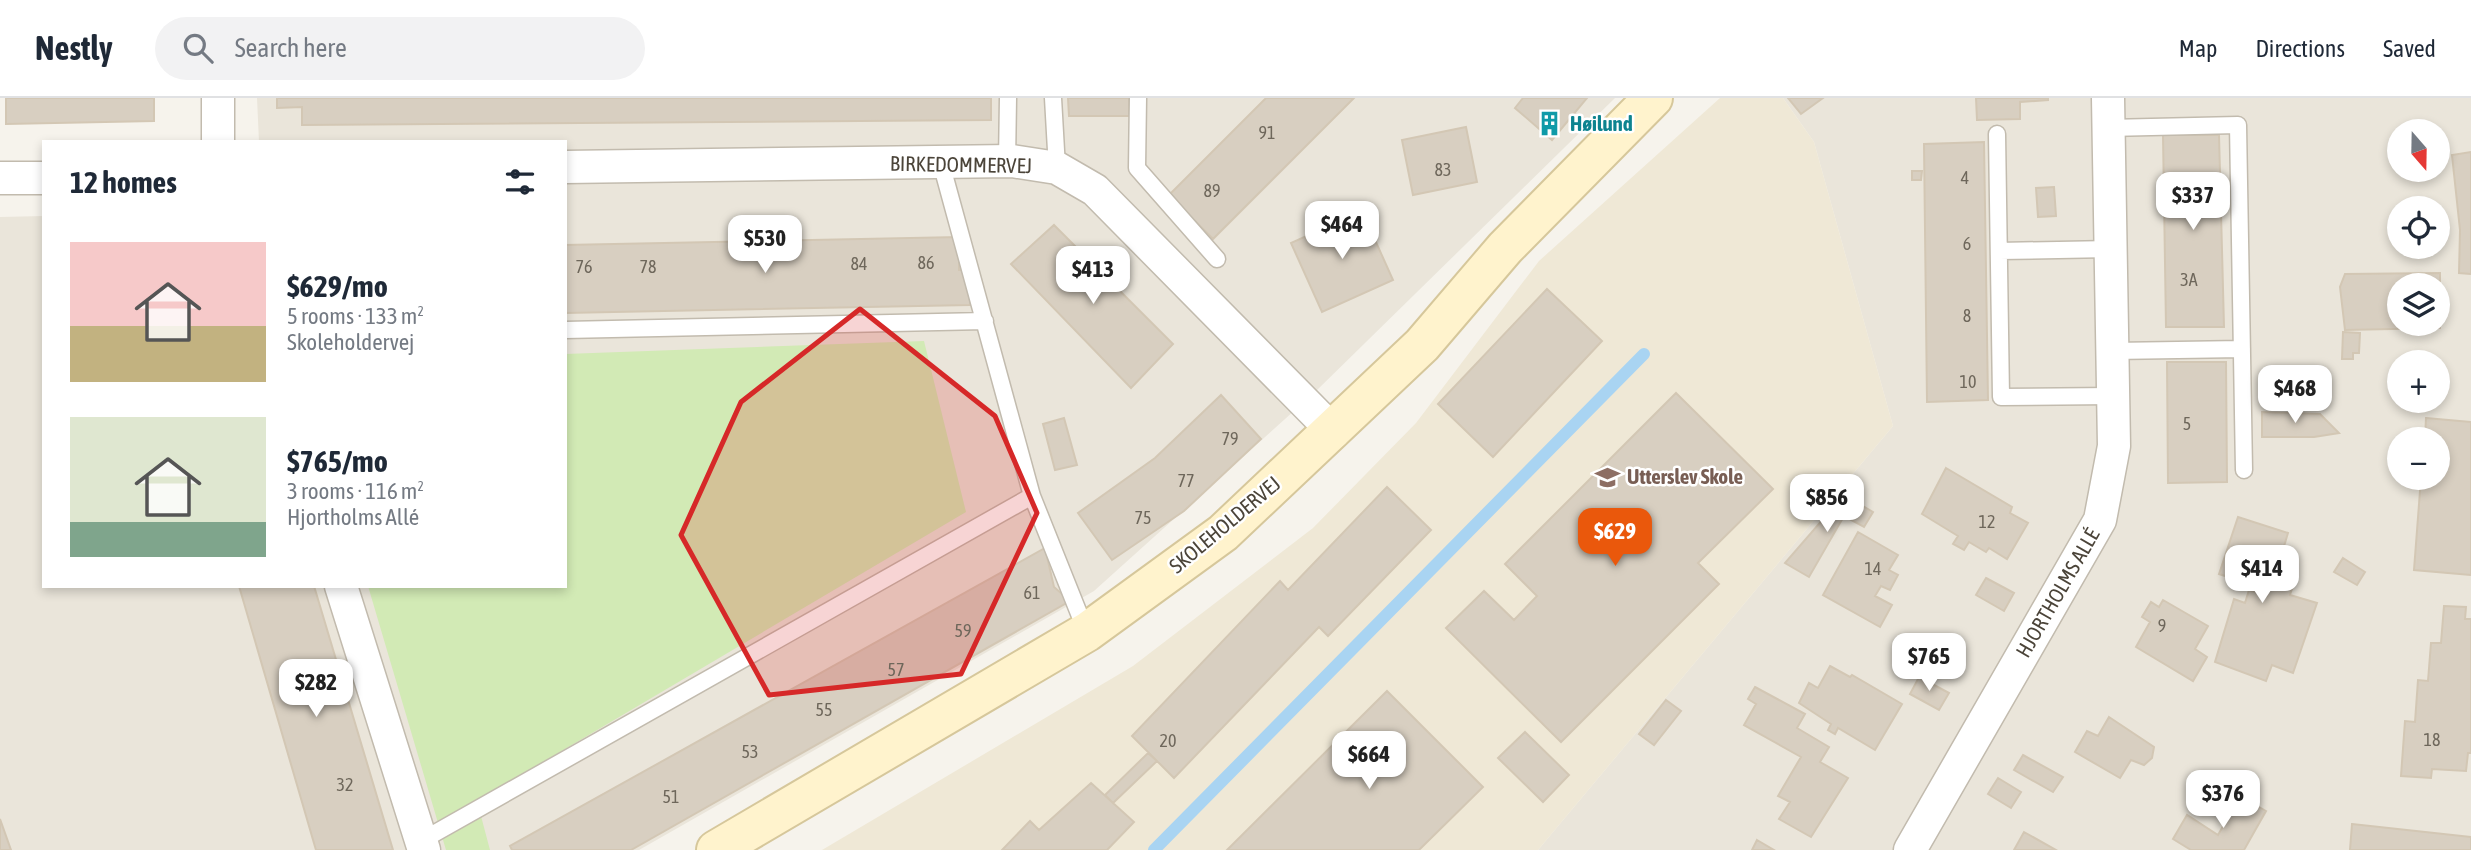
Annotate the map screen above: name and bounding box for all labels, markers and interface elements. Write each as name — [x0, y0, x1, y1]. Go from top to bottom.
search box — [155, 17, 645, 80]
text: Nestly — [35, 29, 113, 67]
icon: search — [179, 29, 217, 67]
text: Search here — [235, 33, 347, 63]
text: Map — [2179, 35, 2217, 62]
text: Directions — [2255, 35, 2345, 62]
text: Saved — [2383, 35, 2436, 62]
building icon: Høilund — [1536, 110, 1564, 138]
place label: Høilund — [1570, 111, 1633, 135]
north arrow — [2387, 119, 2450, 182]
map controls — [2387, 119, 2450, 490]
house number: 91 — [1259, 122, 1275, 143]
street label: BIRKEDOMMERVEJ — [890, 151, 1032, 177]
house number: 83 — [1435, 159, 1451, 180]
icon: filters — [501, 163, 539, 201]
text: 12 homes — [70, 165, 177, 199]
house number: 4 — [1961, 167, 1969, 188]
pin: $337 — [2152, 172, 2234, 232]
house number: 89 — [1204, 180, 1220, 201]
text: $337 — [2172, 182, 2214, 208]
button: locate — [2387, 196, 2450, 259]
pin: $464 — [1301, 202, 1383, 261]
text: $464 — [1321, 211, 1363, 237]
pin: $530 — [724, 216, 806, 275]
text: $530 — [744, 225, 786, 251]
house number: 6 — [1963, 233, 1971, 254]
pin: $413 — [1052, 246, 1134, 306]
house number: 86 — [918, 252, 934, 273]
house number: 84 — [851, 253, 867, 274]
house number: 76 — [576, 256, 592, 277]
house number: 78 — [640, 256, 656, 277]
text: $413 — [1072, 256, 1114, 282]
text: $629/mo — [287, 269, 388, 303]
house number: 3A — [2180, 269, 2198, 290]
icon: home — [126, 270, 210, 354]
button: layers — [2387, 273, 2450, 336]
text: 5 rooms · 133 m² — [287, 303, 424, 329]
house number: 8 — [1963, 305, 1971, 326]
text: Skoleholdervej — [287, 329, 414, 355]
button: + — [2387, 350, 2450, 413]
pin: $468 — [2254, 366, 2336, 425]
house number: 10 — [1960, 371, 1976, 392]
text: $468 — [2274, 375, 2316, 401]
house number: 5 — [2183, 413, 2191, 434]
button: − — [2387, 427, 2450, 490]
house number: 79 — [1222, 428, 1238, 449]
text: $765/mo — [287, 444, 388, 478]
icon: home — [126, 445, 210, 529]
school or university icon: Utterslev Skole — [1593, 463, 1621, 491]
place label: Utterslev Skole — [1627, 464, 1743, 488]
house number: 77 — [1178, 470, 1194, 491]
street label: SKOLEHOLDERVEJ — [1164, 471, 1285, 578]
pin: $856 — [1786, 474, 1868, 534]
text: 3 rooms · 116 m² — [287, 478, 424, 504]
text: $856 — [1806, 484, 1848, 510]
text: Hjortholms Allé — [287, 504, 419, 530]
house number: 75 — [1135, 507, 1151, 528]
pin: $629 — [1574, 508, 1656, 568]
house number: 12 — [1979, 511, 1995, 532]
text: $629 — [1594, 518, 1636, 544]
street label: HJORTHOLMS ALLÉ — [2011, 524, 2104, 661]
pin: $414 — [2221, 546, 2303, 605]
text: $414 — [2241, 555, 2283, 581]
house number: 14 — [1865, 558, 1881, 579]
house number: 61 — [1024, 582, 1040, 603]
house number: 9 — [2158, 615, 2166, 636]
house number: 59 — [955, 620, 971, 641]
pin: $765 — [1888, 634, 1970, 693]
text: $765 — [1908, 643, 1950, 669]
house number: 57 — [888, 659, 904, 680]
pin: $282 — [275, 660, 357, 719]
text: $282 — [295, 669, 337, 695]
house number: 55 — [816, 699, 832, 720]
house number: 18 — [2424, 729, 2440, 750]
house number: 20 — [1160, 730, 1176, 751]
pin: $664 — [1328, 732, 1410, 791]
house number: 53 — [742, 741, 758, 762]
text: $664 — [1348, 741, 1390, 767]
pin: $376 — [2182, 770, 2264, 830]
house number: 32 — [337, 774, 353, 795]
text: $376 — [2202, 780, 2244, 806]
house number: 51 — [663, 786, 679, 807]

